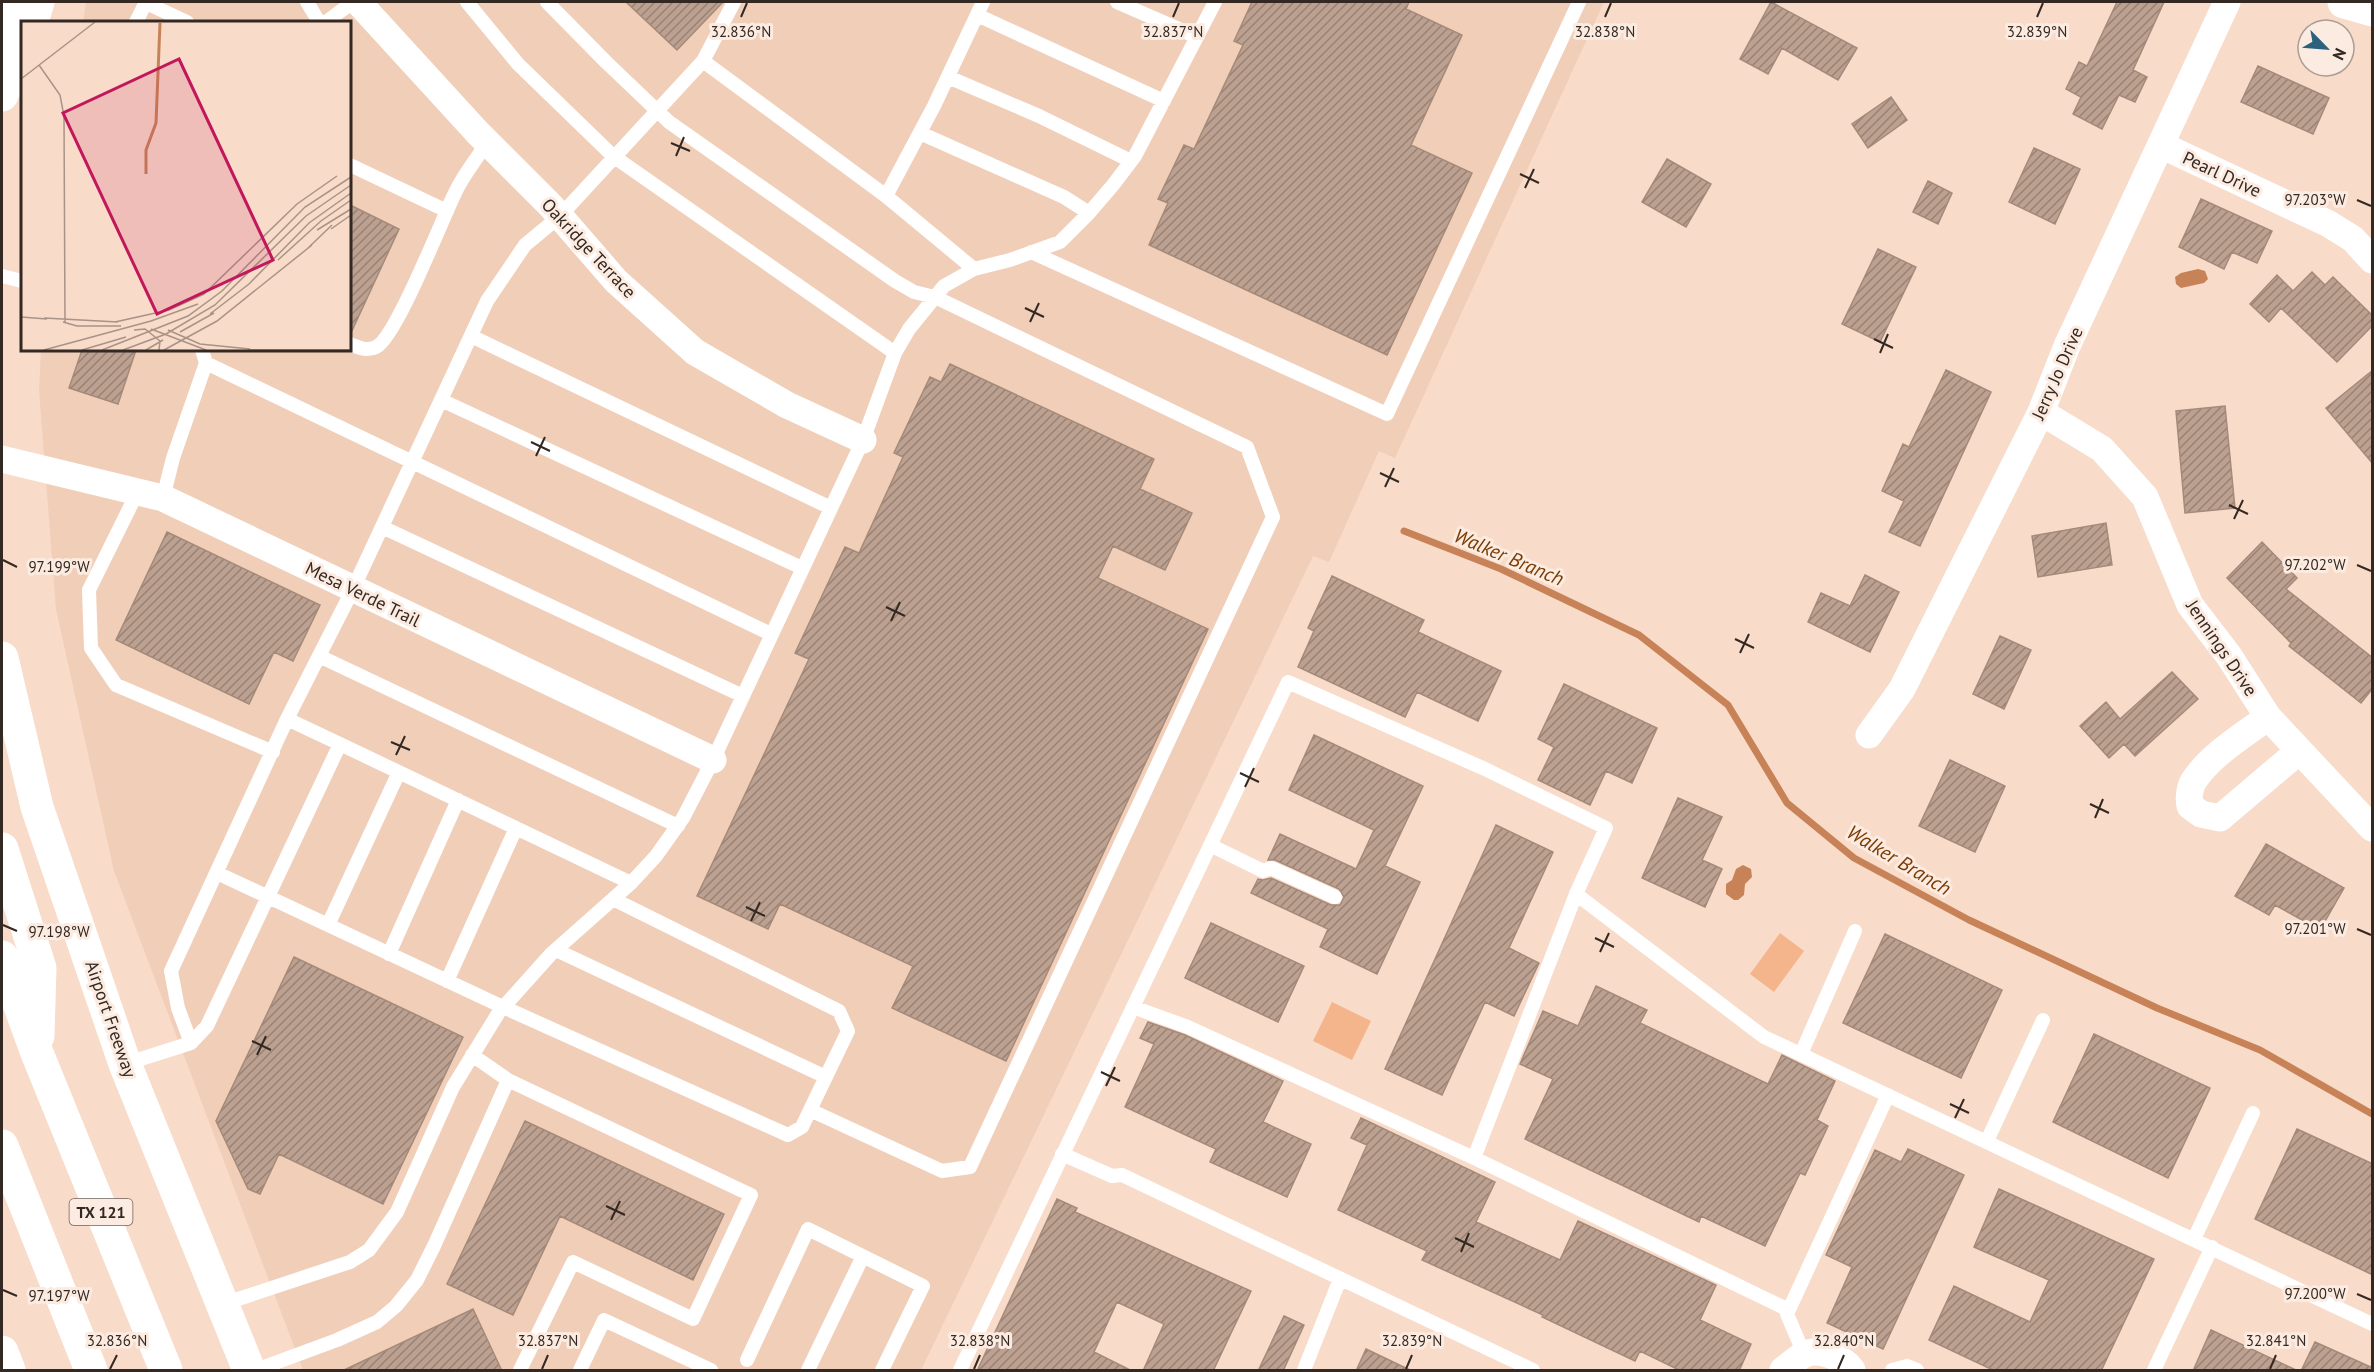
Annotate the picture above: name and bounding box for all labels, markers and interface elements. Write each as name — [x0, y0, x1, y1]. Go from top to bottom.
north arrow — [2296, 18, 2356, 78]
inset map — [21, 21, 351, 351]
text: 32.836°N — [711, 22, 771, 41]
text: 32.837°N — [1143, 22, 1203, 41]
text: 32.838°N — [1575, 22, 1635, 41]
text: 32.839°N — [2007, 22, 2067, 41]
text: N — [2328, 45, 2351, 63]
street label: Pearl Drive — [2179, 146, 2265, 202]
text: 97.203°W — [2284, 190, 2346, 209]
street label: Oakridge Terrace — [537, 193, 641, 303]
street label: Jerry Jo Drive — [2026, 323, 2088, 424]
water label: Walker Branch — [1450, 522, 1568, 592]
text: 97.202°W — [2284, 555, 2346, 574]
street label: Mesa Verde Trail — [302, 556, 425, 632]
text: 97.199°W — [28, 557, 90, 576]
street label: Jennings Drive — [2181, 595, 2263, 701]
water label: Walker Branch — [1842, 819, 1956, 901]
text: 97.201°W — [2284, 919, 2346, 938]
text: 97.198°W — [28, 922, 90, 941]
street label: Airport Freeway — [80, 957, 142, 1081]
road number: TX 121 — [70, 1199, 132, 1225]
text: 97.200°W — [2284, 1284, 2346, 1303]
text: 97.197°W — [28, 1286, 90, 1305]
text: 32.836°N — [87, 1331, 147, 1350]
text: 32.837°N — [518, 1331, 578, 1350]
text: 32.838°N — [950, 1331, 1010, 1350]
text: 32.839°N — [1382, 1331, 1442, 1350]
text: 32.840°N — [1814, 1331, 1874, 1350]
text: 32.841°N — [2246, 1331, 2306, 1350]

